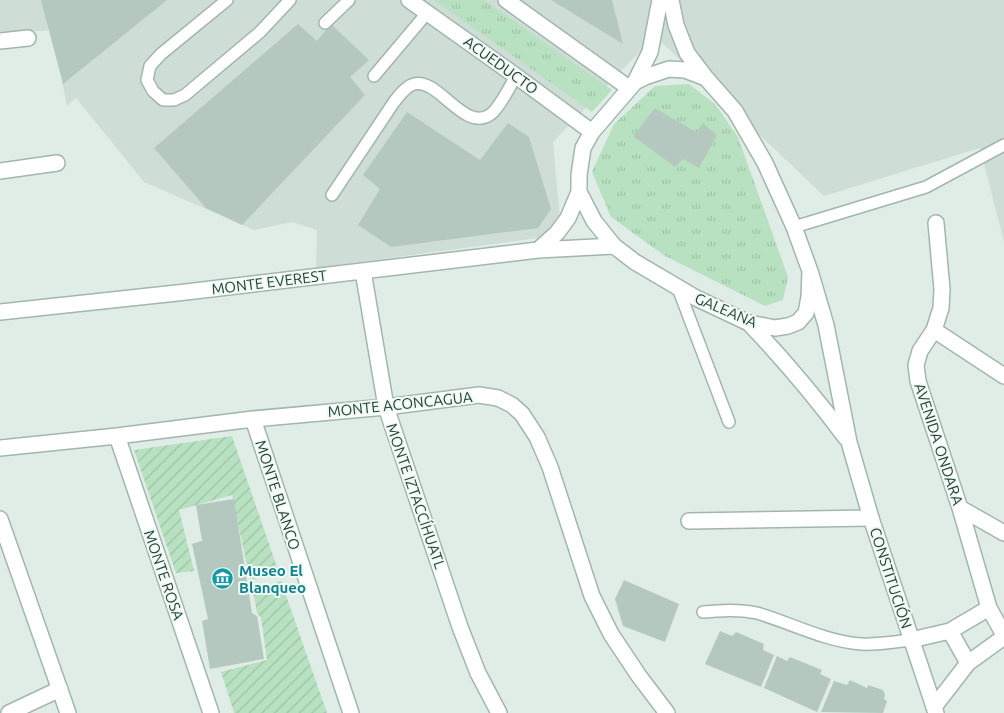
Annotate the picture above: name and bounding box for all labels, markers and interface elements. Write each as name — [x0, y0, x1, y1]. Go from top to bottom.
street label: ACUEDUCTO — [461, 32, 541, 98]
street label: MONTE EVEREST — [210, 266, 328, 297]
street label: GALEANA — [692, 289, 760, 331]
street label: AVENIDA ONDARA — [911, 381, 967, 507]
street label: MONTE ACONCAGUA — [327, 388, 474, 420]
street label: MONTE IZTACCÍHUATL — [383, 421, 449, 571]
street label: MONTE BLANCO — [252, 438, 304, 552]
street label: CONSTITUCIÓN — [867, 525, 915, 631]
street label: MONTE ROSA — [141, 528, 187, 623]
place label: Museo El Blanqueo — [239, 562, 306, 596]
museum icon: Museo El Blanqueo — [211, 567, 235, 591]

